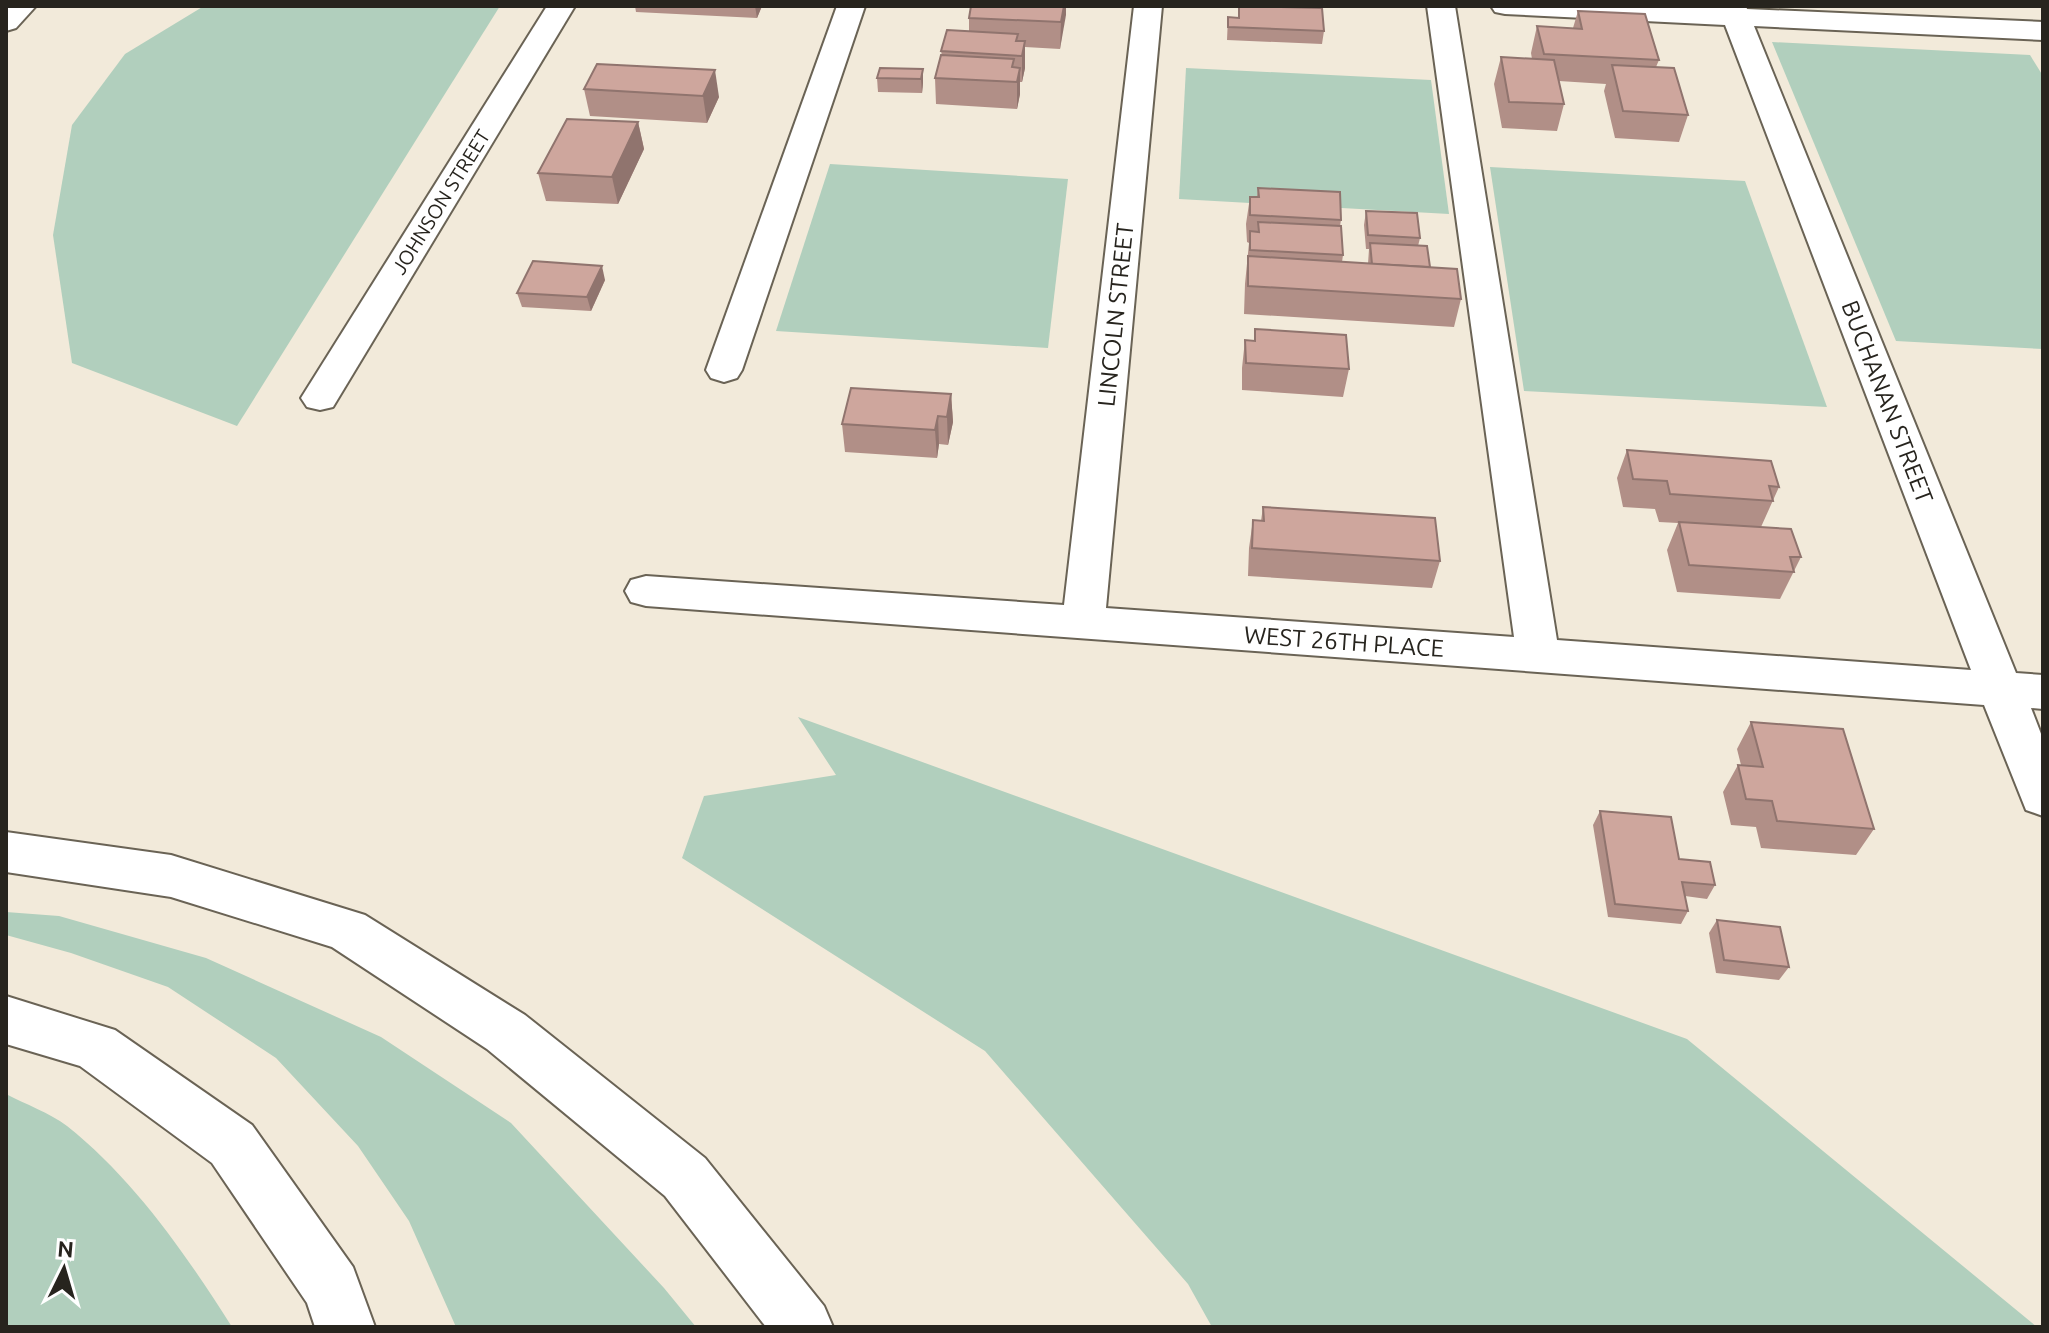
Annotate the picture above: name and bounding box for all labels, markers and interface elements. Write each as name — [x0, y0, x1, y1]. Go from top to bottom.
street label: JOHNSON STREET — [387, 125, 494, 278]
street label: LINCOLN STREET — [1092, 222, 1139, 408]
street label: BUCHANAN STREET — [1836, 297, 1939, 507]
street label: WEST 26TH PLACE — [1243, 621, 1445, 662]
north arrow — [24, 1229, 104, 1309]
text: N — [57, 1235, 75, 1262]

